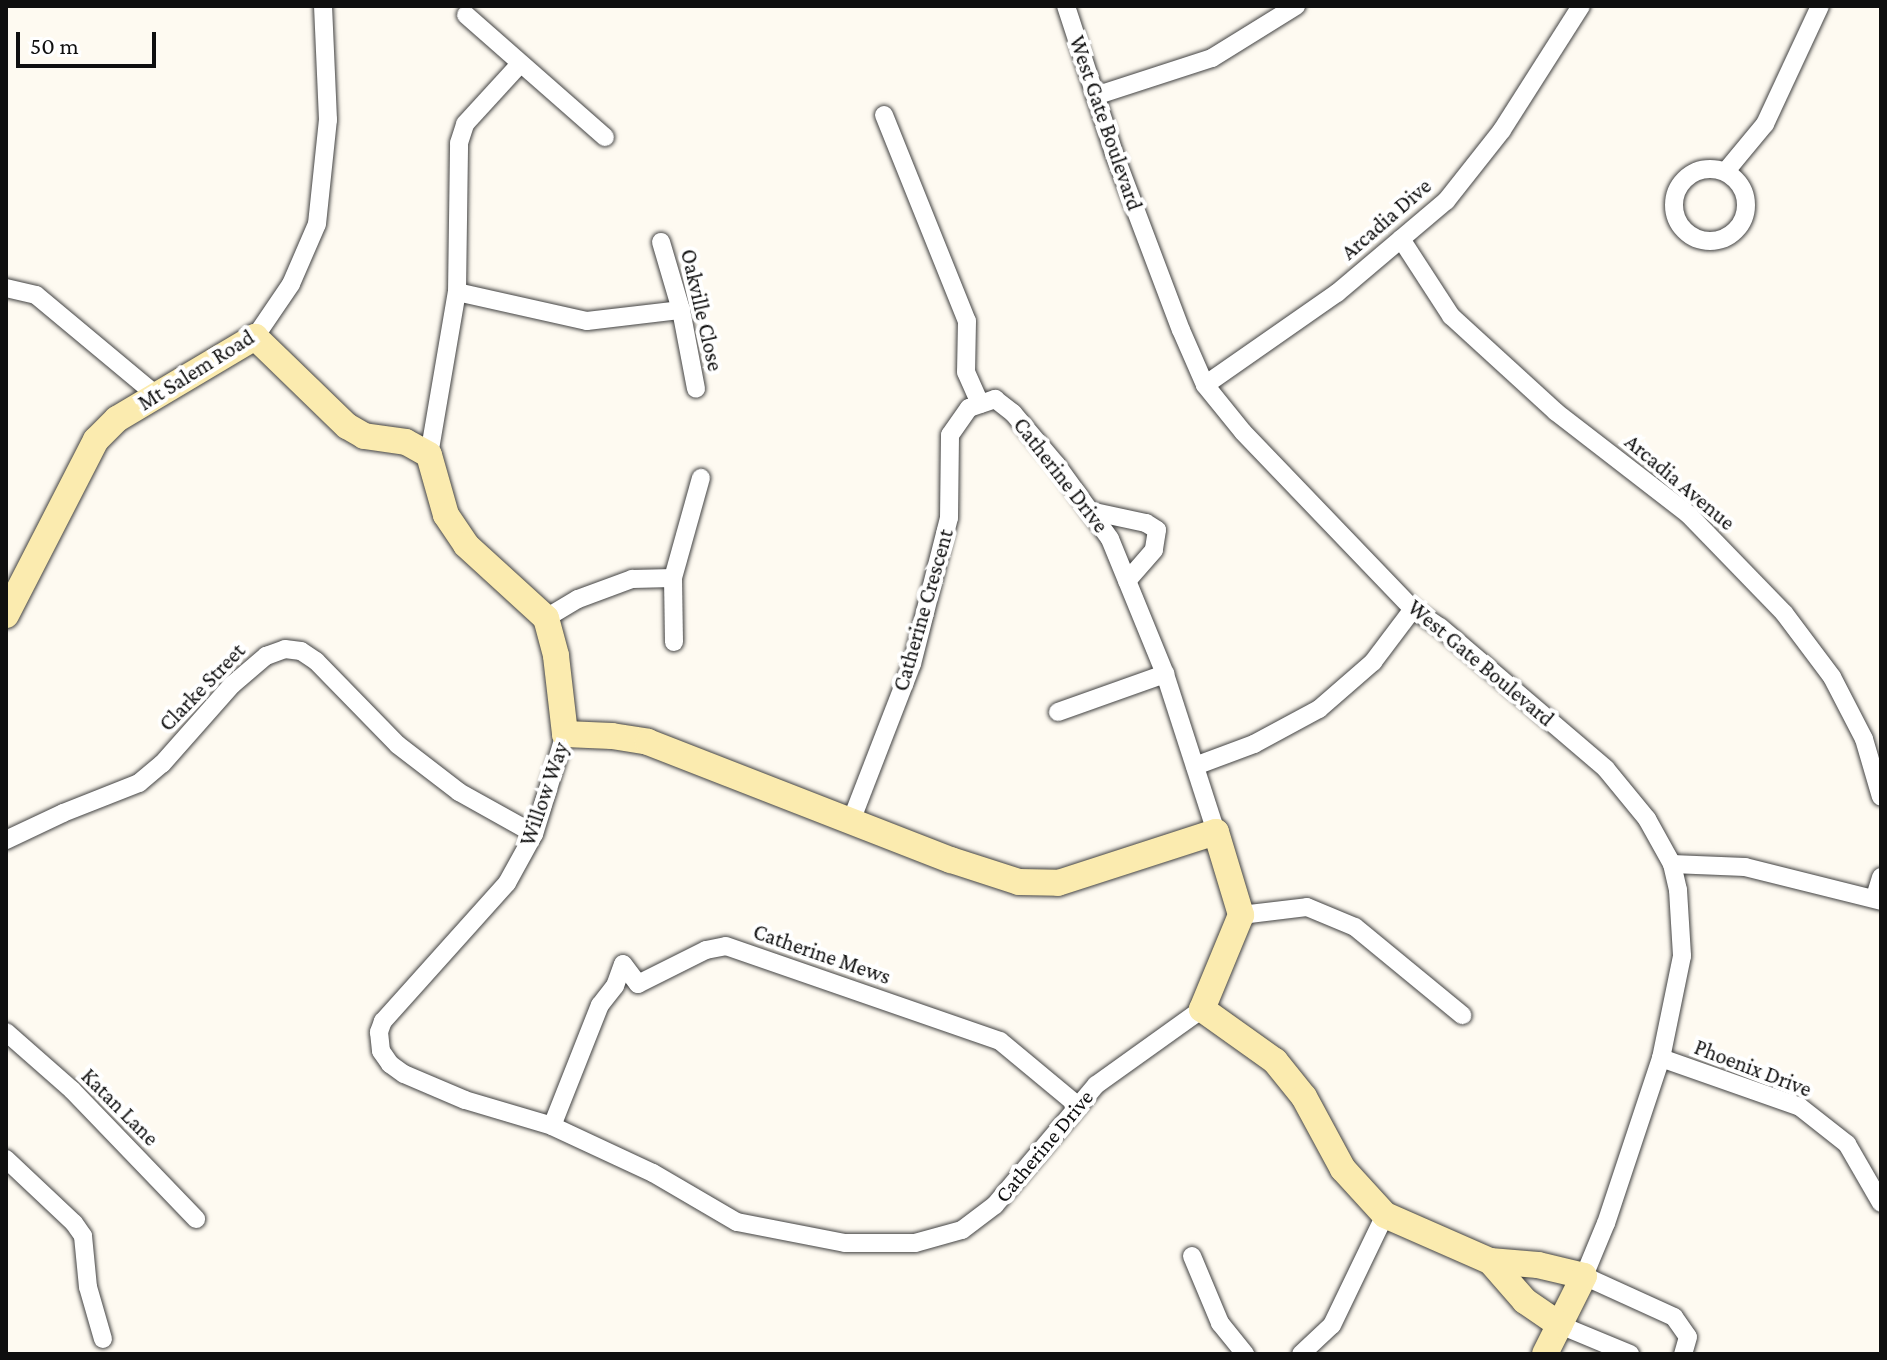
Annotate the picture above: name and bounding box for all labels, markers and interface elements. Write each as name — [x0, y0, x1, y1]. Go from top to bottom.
scale bar — [20, 16, 160, 66]
text: 50 m — [30, 32, 79, 59]
street label: West Gate Boulevard — [1064, 32, 1148, 214]
street label: Arcadia Dive — [1336, 173, 1436, 265]
street label: Oakville Close — [675, 246, 729, 374]
street label: Mt Salem Road — [133, 324, 259, 416]
street label: Catherine Drive — [1008, 412, 1114, 538]
street label: Arcadia Avenue — [1620, 428, 1740, 536]
street label: Catherine Crescent — [887, 526, 959, 694]
street label: West Gate Boulevard — [1402, 594, 1560, 732]
street label: Clarke Street — [154, 637, 250, 737]
street label: Willow Way — [514, 739, 574, 849]
street label: Catherine Mews — [750, 918, 894, 990]
street label: Phoenix Drive — [1691, 1034, 1815, 1102]
street label: Katan Lane — [76, 1063, 164, 1151]
street label: Catherine Drive — [989, 1084, 1099, 1208]

